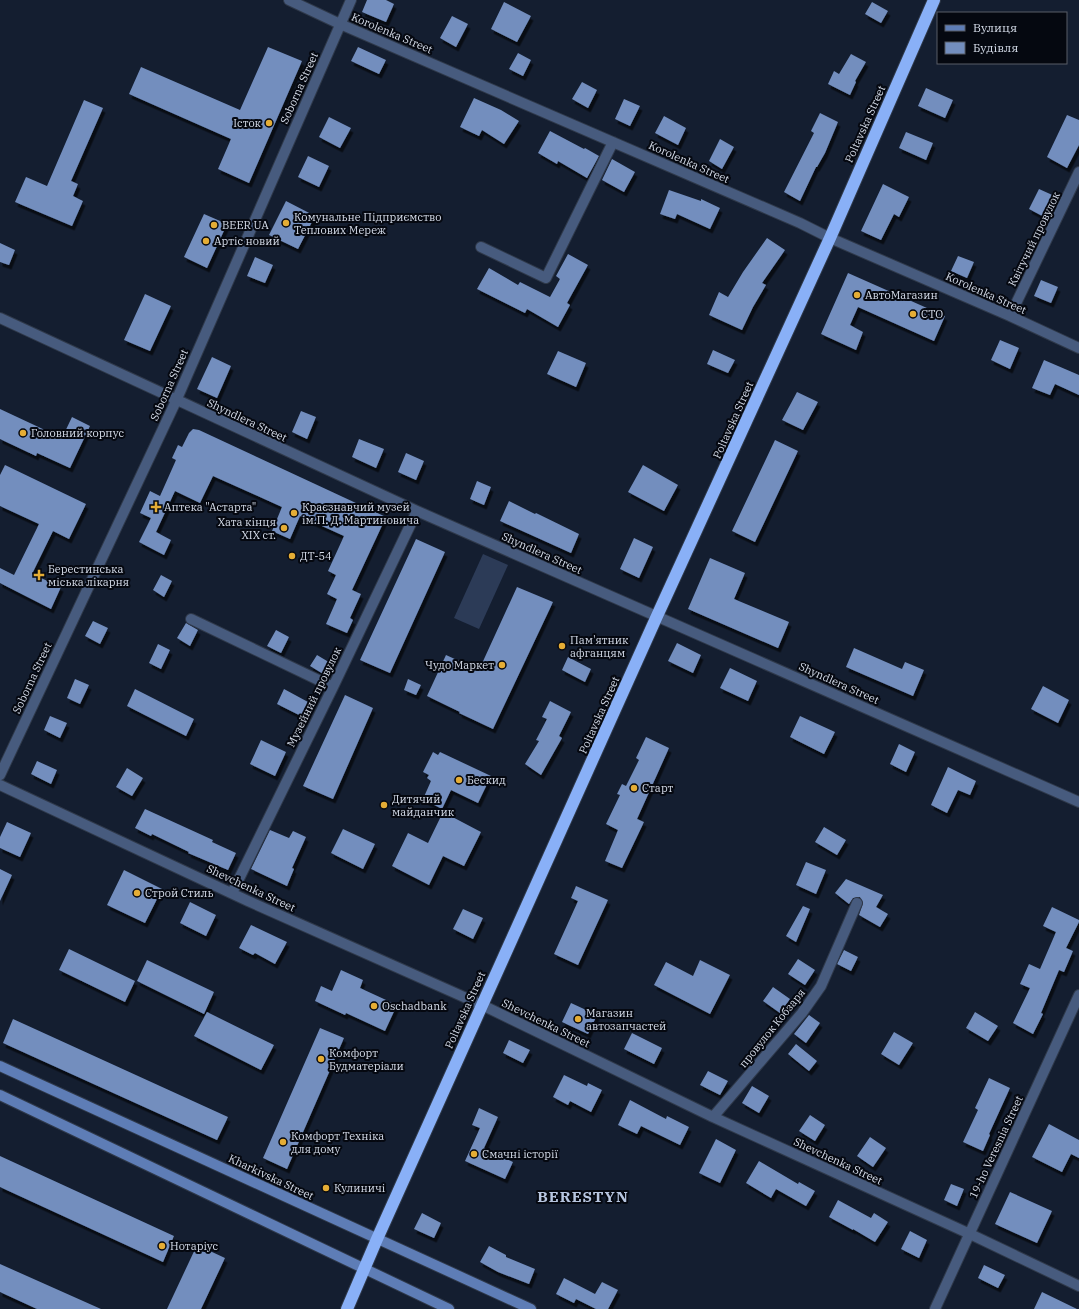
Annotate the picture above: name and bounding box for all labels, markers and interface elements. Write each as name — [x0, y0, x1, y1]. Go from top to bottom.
street label: Korolenka Street — [349, 10, 435, 56]
legend — [937, 12, 1067, 64]
text: Вулиця — [973, 20, 1017, 35]
text: Будівля — [973, 40, 1018, 55]
street label: Soborna Street — [277, 50, 321, 126]
street label: Poltavska Street — [842, 83, 888, 165]
place label: Істок — [233, 116, 262, 130]
marker: Істок — [264, 118, 274, 128]
street label: Korolenka Street — [646, 138, 732, 186]
street label: Квітучий провулок — [1005, 189, 1063, 289]
place label: Комунальне Підприємство Теплових Мереж — [294, 210, 441, 237]
place label: BEER UA — [222, 218, 269, 232]
marker: Комунальне Підприємство Теплових Мереж — [281, 218, 291, 228]
marker: BEER UA — [209, 220, 219, 230]
place label: Артіс новий — [214, 234, 280, 248]
marker: Артіс новий — [201, 236, 211, 246]
street label: Korolenka Street — [943, 269, 1029, 317]
place label: АвтоМагазин — [865, 288, 938, 302]
marker: АвтоМагазин — [852, 290, 862, 300]
place label: СТО — [921, 307, 943, 321]
marker: СТО — [908, 309, 918, 319]
street label: Soborna Street — [147, 347, 191, 423]
street label: Poltavska Street — [710, 379, 756, 461]
street label: Shyndlera Street — [205, 395, 289, 445]
place label: Головний корпус — [31, 426, 124, 440]
marker: Головний корпус — [18, 428, 28, 438]
place label: Аптека "Астарта" — [164, 500, 256, 514]
place label: Краєзнавчий музей ім.П. Д. Мартиновича — [302, 500, 419, 527]
marker: Аптека "Астарта" — [151, 502, 161, 512]
marker: Краєзнавчий музей ім.П. Д. Мартиновича — [289, 508, 299, 518]
place label: Хата кінця XIX ст. — [218, 515, 276, 542]
marker: Хата кінця XIX ст. — [279, 523, 289, 533]
street label: Shyndlera Street — [500, 529, 584, 577]
place label: ДТ-54 — [300, 549, 332, 563]
marker: ДТ-54 — [287, 551, 297, 561]
place label: Берестинська міська лікарня — [48, 562, 129, 589]
marker: Берестинська міська лікарня — [33, 569, 45, 581]
place label: Пам'ятник афганцям — [570, 633, 629, 660]
street label: Soborna Street — [9, 640, 55, 716]
marker: Пам'ятник афганцям — [557, 641, 567, 651]
street label: Музейний провулок — [284, 644, 345, 749]
place label: Чудо Маркет — [425, 658, 494, 672]
street label: Shyndlera Street — [797, 659, 881, 707]
marker: Чудо Маркет — [497, 660, 507, 670]
street label: Poltavska Street — [576, 674, 622, 756]
place label: Бескид — [467, 773, 506, 787]
marker: Бескид — [454, 775, 464, 785]
place label: Старт — [642, 781, 674, 795]
marker: Старт — [629, 783, 639, 793]
place label: Дитячий майданчик — [392, 792, 455, 819]
marker: Дитячий майданчик — [379, 800, 389, 810]
street label: Shevchenka Street — [204, 861, 298, 915]
place label: Строй Стиль — [145, 886, 213, 900]
marker: Строй Стиль — [132, 888, 142, 898]
street label: Poltavska Street — [442, 969, 488, 1051]
street label: провулок Кобзаря — [736, 986, 808, 1070]
street label: Shevchenka Street — [500, 996, 592, 1050]
place label: Oschadbank — [382, 999, 447, 1013]
marker: Oschadbank — [369, 1001, 379, 1011]
place label: Магазин автозапчастей — [586, 1006, 666, 1033]
marker: Магазин автозапчастей — [573, 1014, 583, 1024]
place label: Комфорт Будматеріали — [329, 1046, 404, 1073]
marker: Комфорт Будматеріали — [316, 1054, 326, 1064]
street label: 19-ho Veresnia Street — [966, 1093, 1026, 1201]
place label: Комфорт Техніка для дому — [291, 1129, 384, 1156]
street label: Shevchenka Street — [791, 1134, 885, 1188]
marker: Комфорт Техніка для дому — [278, 1137, 288, 1147]
place label: Смачні історії — [482, 1147, 558, 1161]
marker: Смачні історії — [469, 1149, 479, 1159]
street label: Kharkivska Street — [226, 1151, 316, 1203]
place label: Кулиничі — [334, 1181, 386, 1195]
marker: Кулиничі — [321, 1183, 331, 1193]
district label: BERESTYN — [537, 1187, 629, 1206]
place label: Нотаріус — [170, 1239, 219, 1253]
marker: Нотаріус — [157, 1241, 167, 1251]

